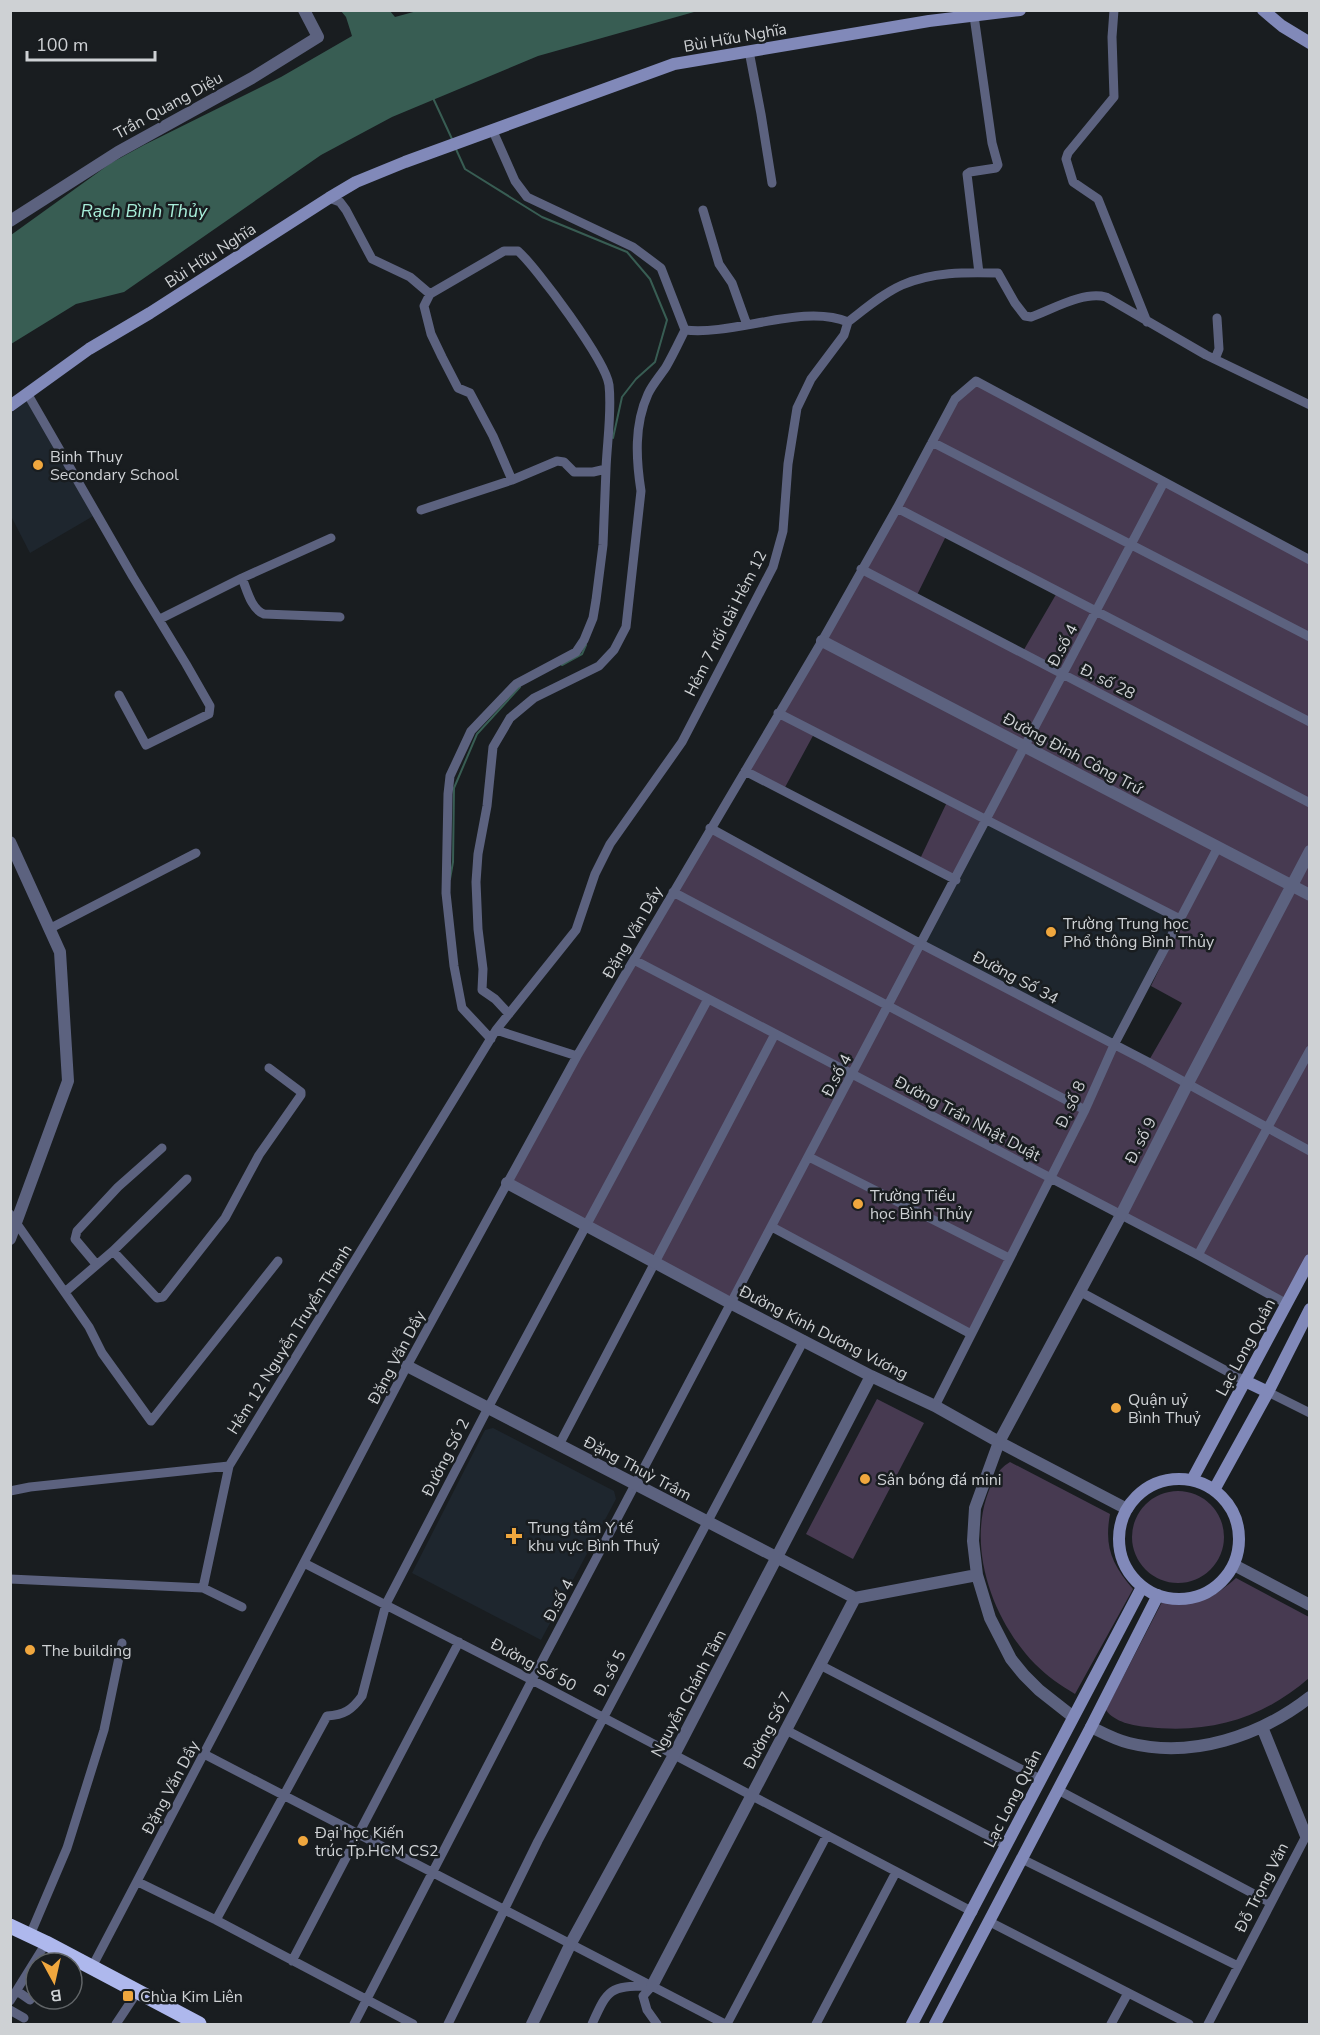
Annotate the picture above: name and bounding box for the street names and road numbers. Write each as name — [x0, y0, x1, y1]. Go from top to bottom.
street label: Bùi Hữu Nghĩa — [682, 18, 788, 58]
street label: Trần Quang Diệu — [110, 67, 227, 145]
street label: Bùi Hữu Nghĩa — [161, 218, 260, 293]
street label: Hẻm 7 nối dài Hẻm 12 — [679, 547, 772, 700]
street label: Đ.số 4 — [1042, 620, 1083, 672]
street label: Đ. số 28 — [1075, 658, 1139, 705]
street label: Đường Đinh Công Trứ — [998, 707, 1147, 800]
street label: Đặng Văn Dầy — [597, 882, 669, 984]
street label: Đường Số 34 — [968, 946, 1063, 1010]
street label: Đ.số 4 — [816, 1050, 857, 1102]
street label: Đường Trần Nhật Duật — [890, 1071, 1045, 1167]
street label: Đ, số 8 — [1050, 1077, 1091, 1132]
street label: Đ. số 9 — [1119, 1113, 1162, 1168]
street label: Hẻm 12 Nguyễn Truyền Thanh — [222, 1240, 358, 1439]
street label: Đường Kinh Dương Vương — [734, 1280, 912, 1385]
street label: Lạc Long Quân — [1211, 1295, 1281, 1400]
street label: Đặng Văn Dầy — [362, 1306, 431, 1409]
street label: Đường Số 2 — [416, 1415, 475, 1501]
street label: Đặng Thuỳ Trâm — [579, 1431, 695, 1507]
street label: Đ.số 4 — [538, 1575, 579, 1627]
street label: Nguyễn Chánh Tâm — [646, 1626, 732, 1761]
street label: Đường Số 50 — [486, 1633, 580, 1697]
street label: Đ. số 5 — [588, 1647, 631, 1701]
street label: Đường Số 7 — [738, 1688, 797, 1774]
street label: Đặng Văn Dầy — [136, 1736, 205, 1839]
street label: Lạc Long Quân — [979, 1746, 1047, 1851]
street label: Đỗ Trọng Văn — [1229, 1839, 1294, 1937]

